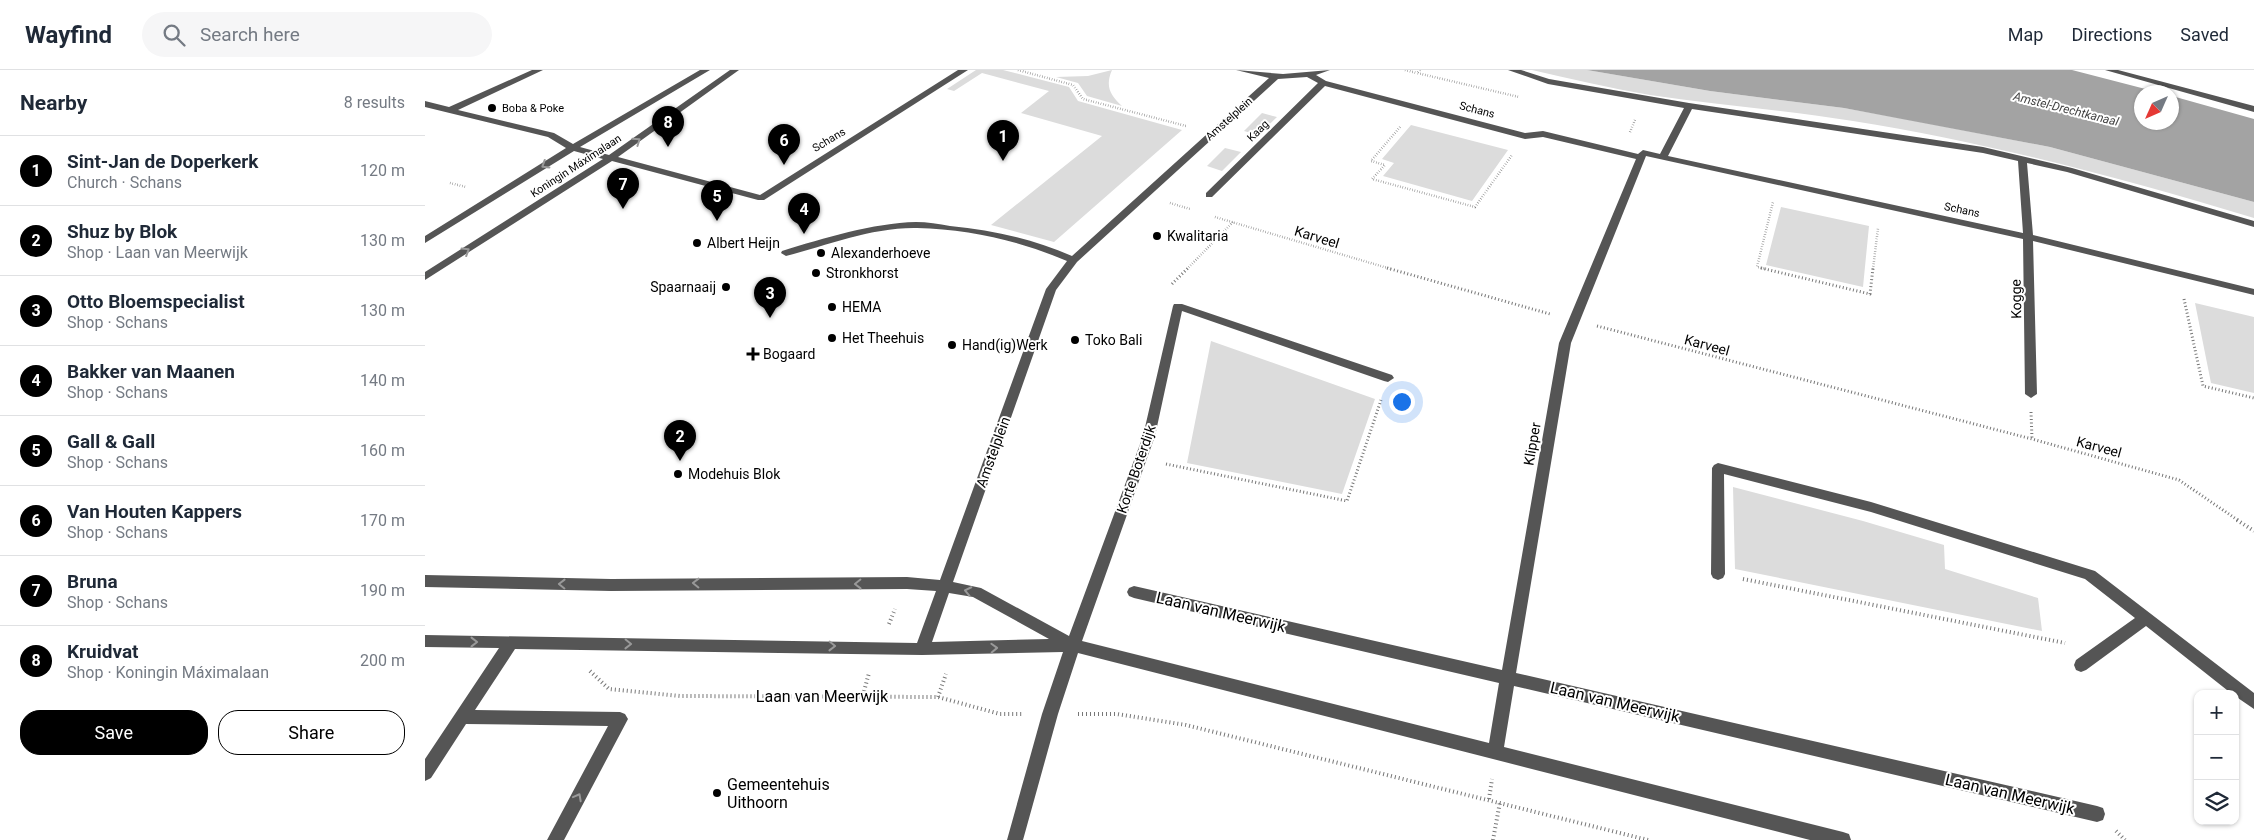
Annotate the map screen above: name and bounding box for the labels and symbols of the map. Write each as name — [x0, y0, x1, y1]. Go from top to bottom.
north arrow — [2134, 85, 2179, 130]
water label: Amstel-Drechtkanaal — [2011, 89, 2120, 129]
street label: Amstelplein — [1203, 95, 1255, 143]
street label: Schans — [1458, 99, 1496, 121]
marker: Boba & Poke — [486, 102, 498, 114]
place label: Boba & Poke — [502, 102, 564, 115]
pin: 8 — [652, 106, 684, 147]
street label: Kaag — [1244, 118, 1272, 144]
pin: 1 — [987, 120, 1019, 161]
pin: 6 — [768, 124, 800, 165]
street label: Schans — [810, 125, 848, 155]
street label: Koningin Máximalaan — [528, 132, 624, 200]
one-way arrow — [632, 138, 641, 147]
one-way arrow — [541, 159, 550, 169]
pin: 7 — [607, 168, 639, 209]
pin: 5 — [701, 180, 733, 221]
pin: 4 — [788, 193, 820, 234]
street label: Schans — [1943, 200, 1981, 220]
street label: Karveel — [1293, 223, 1341, 251]
place label: Kwalitaria — [1167, 228, 1228, 244]
marker: Kwalitaria — [1151, 230, 1163, 242]
place label: Albert Heijn — [707, 235, 780, 251]
marker: Albert Heijn — [691, 237, 703, 249]
place label: Alexanderhoeve — [831, 245, 930, 261]
marker: Alexanderhoeve — [815, 247, 827, 259]
one-way arrow — [461, 248, 470, 257]
place label: Stronkhorst — [826, 265, 899, 281]
marker: Stronkhorst — [810, 267, 822, 279]
pin: 3 — [754, 277, 786, 318]
place label: Spaarnaaij — [650, 279, 716, 295]
street label: Kogge — [2008, 279, 2024, 319]
marker: Spaarnaaij — [720, 281, 732, 293]
place label: HEMA — [842, 299, 881, 315]
marker: HEMA — [826, 301, 838, 313]
place label: Het Theehuis — [842, 330, 924, 346]
street label: Karveel — [1683, 331, 1731, 359]
marker: Het Theehuis — [826, 332, 838, 344]
place label: Toko Bali — [1085, 332, 1142, 348]
marker: Toko Bali — [1069, 334, 1081, 346]
place label: Hand(ig)Werk — [962, 337, 1049, 354]
marker: Hand(ig)Werk — [946, 339, 958, 351]
place label: Bogaard — [763, 346, 815, 362]
marker: Bogaard — [747, 348, 759, 360]
your location — [1389, 389, 1415, 415]
street label: Amstelplein — [973, 415, 1013, 489]
pin: 2 — [664, 420, 696, 461]
street label: Klipper — [1520, 421, 1544, 467]
street label: Korte Boterdijk — [1113, 422, 1159, 515]
street label: Karveel — [2075, 433, 2123, 461]
place label: Modehuis Blok — [688, 466, 781, 482]
marker: Modehuis Blok — [672, 468, 684, 480]
one-way arrow — [558, 578, 566, 589]
one-way arrow — [691, 578, 699, 588]
one-way arrow — [854, 579, 862, 589]
one-way arrow — [963, 586, 972, 596]
street label: Laan van Meerwijk — [1154, 588, 1288, 636]
one-way arrow — [470, 637, 478, 647]
one-way arrow — [624, 639, 632, 649]
one-way arrow — [828, 641, 836, 652]
one-way arrow — [990, 642, 998, 653]
street label: Laan van Meerwijk — [1548, 678, 1682, 726]
street label: Laan van Meerwijk — [756, 687, 889, 706]
street label: Laan van Meerwijk — [1943, 770, 2077, 818]
place label: Gemeentehuis Uithoorn — [727, 775, 830, 812]
marker: Gemeentehuis Uithoorn — [711, 787, 723, 799]
one-way arrow — [572, 793, 582, 802]

